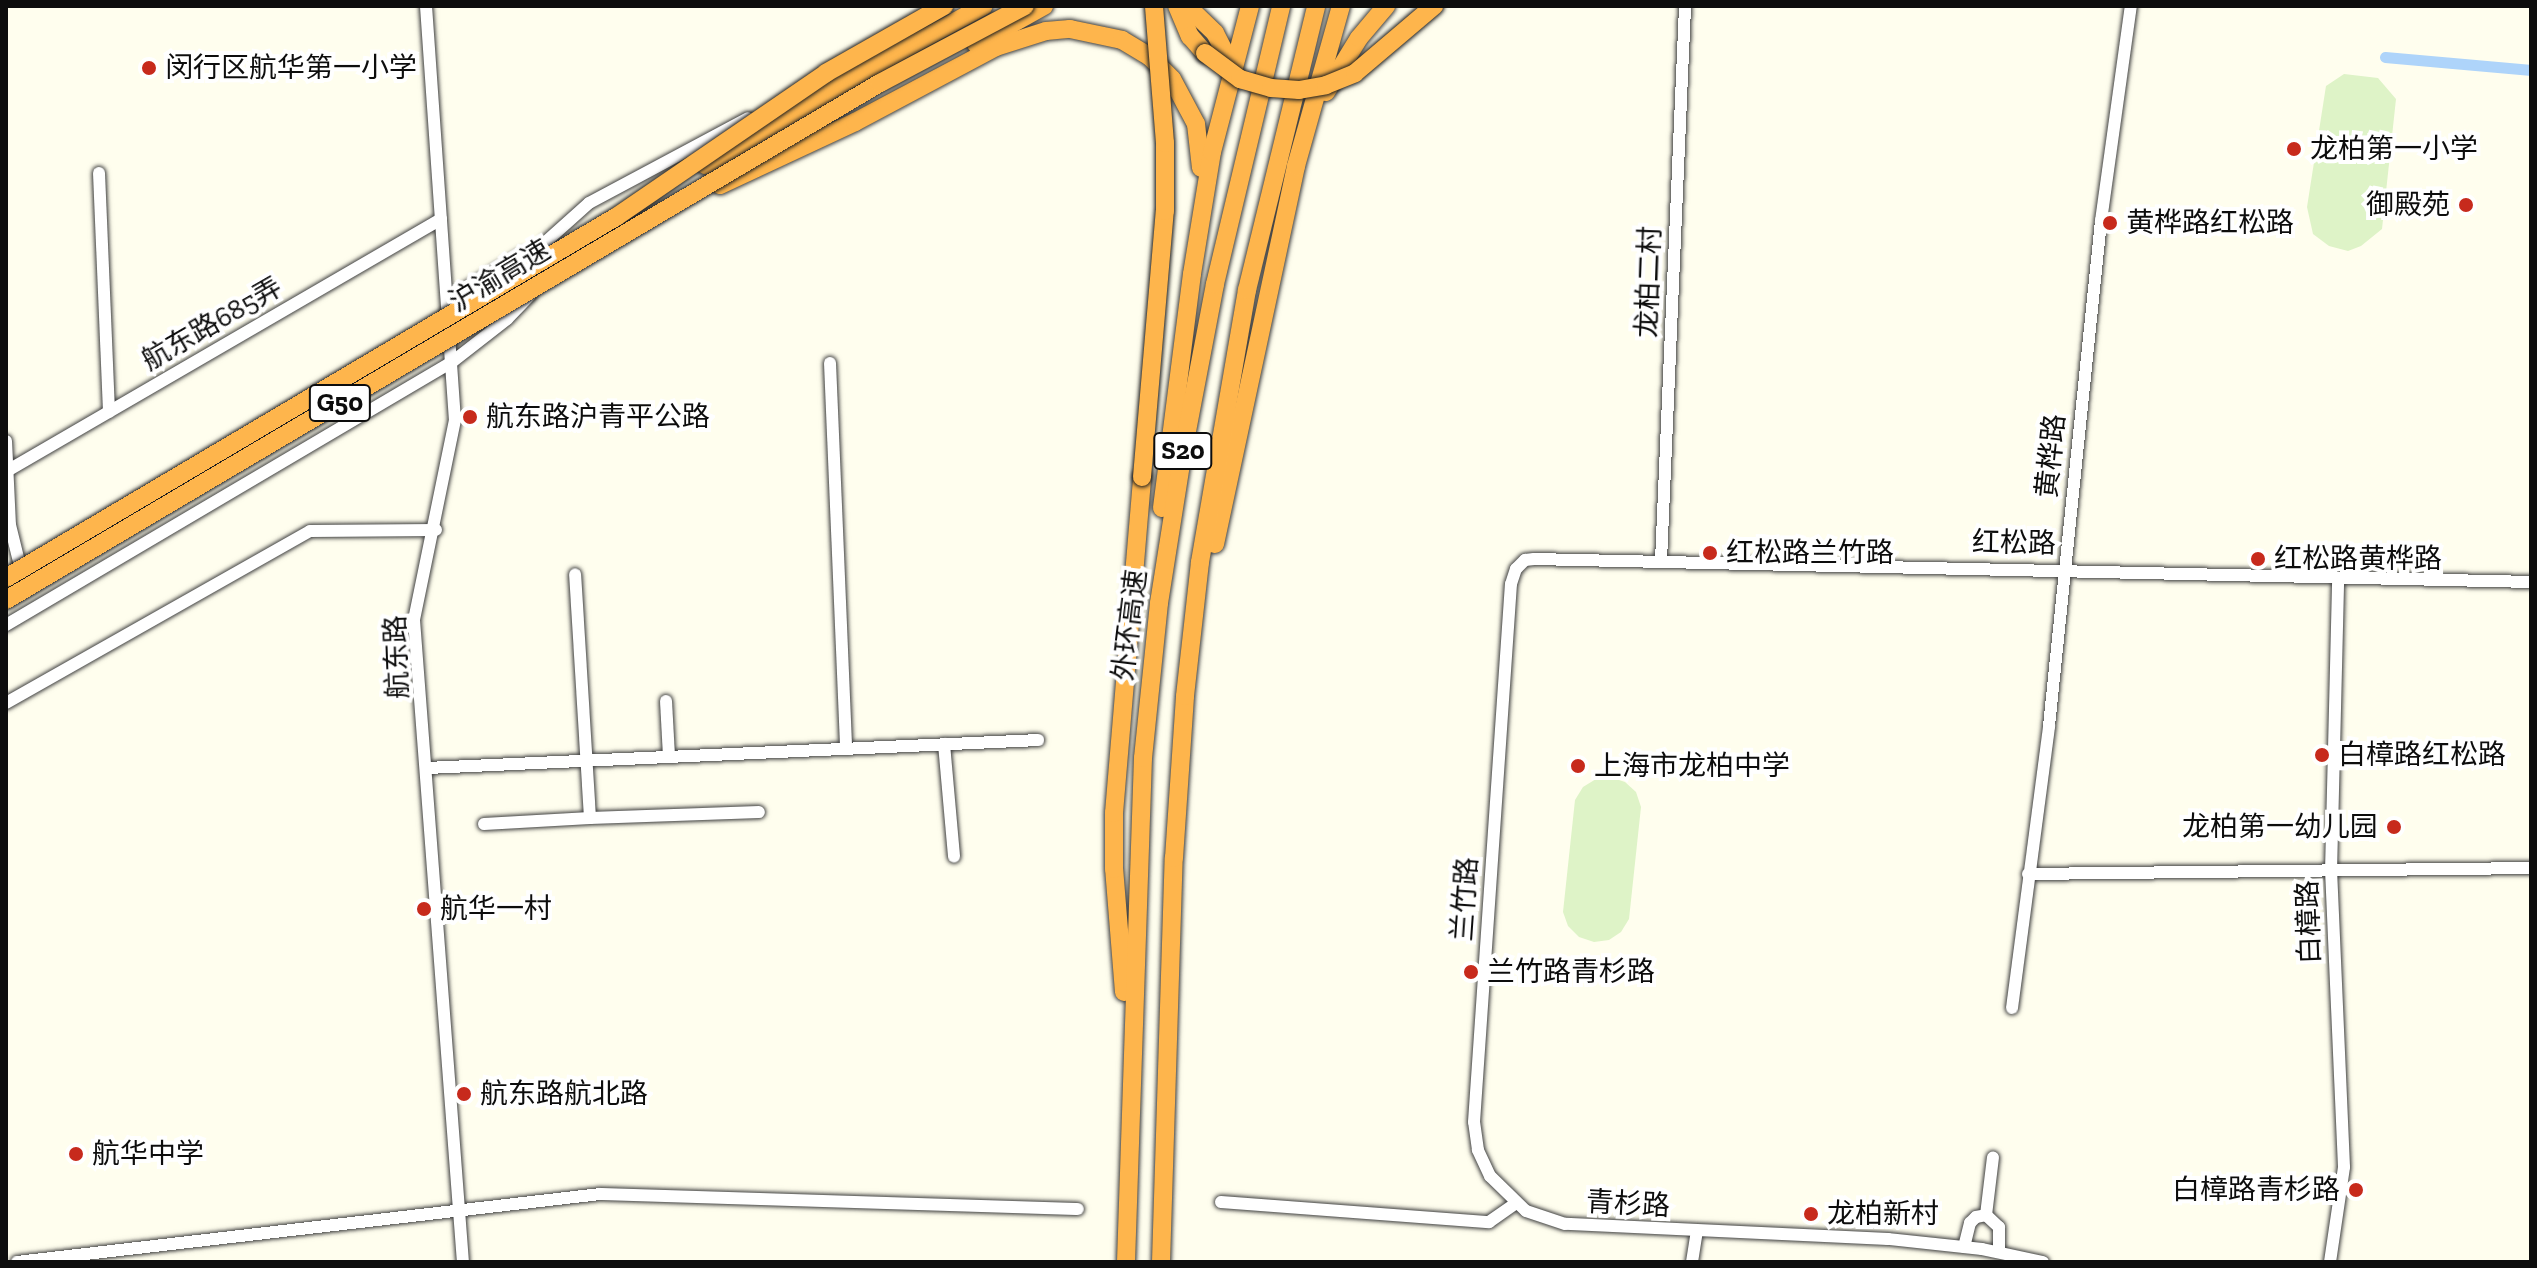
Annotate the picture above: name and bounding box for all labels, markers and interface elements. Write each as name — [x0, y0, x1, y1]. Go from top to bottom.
place label: 闵行区航华第一小学 — [165, 51, 417, 85]
marker: 闵行区航华第一小学 — [140, 59, 158, 77]
place label: 龙柏第一小学 — [2310, 132, 2478, 166]
marker: 龙柏第一小学 — [2285, 140, 2303, 158]
place label: 御殿苑 — [2366, 188, 2450, 222]
marker: 御殿苑 — [2457, 196, 2475, 214]
place label: 黄桦路红松路 — [2126, 206, 2294, 240]
marker: 黄桦路红松路 — [2101, 214, 2119, 232]
street label: 龙柏二村 — [1630, 225, 1668, 339]
street label: 沪渝高速 — [443, 233, 557, 319]
street label: 航东路685弄 — [136, 270, 288, 378]
road number: G50 — [308, 381, 372, 425]
place label: 航东路沪青平公路 — [486, 400, 710, 434]
marker: 航东路沪青平公路 — [461, 408, 479, 426]
street label: 黄桦路 — [2030, 412, 2072, 500]
road number: S20 — [1153, 429, 1213, 473]
street label: 红松路 — [1972, 525, 2056, 561]
place label: 红松路兰竹路 — [1726, 536, 1894, 570]
place label: 红松路黄桦路 — [2274, 542, 2442, 576]
marker: 红松路兰竹路 — [1701, 544, 1719, 562]
marker: 红松路黄桦路 — [2249, 550, 2267, 568]
street label: 外环高速 — [1107, 567, 1153, 683]
street label: 航东路 — [379, 614, 415, 700]
place label: 白樟路红松路 — [2338, 738, 2506, 772]
marker: 白樟路红松路 — [2313, 746, 2331, 764]
place label: 上海市龙柏中学 — [1594, 749, 1790, 783]
marker: 上海市龙柏中学 — [1569, 757, 1587, 775]
place label: 龙柏第一幼儿园 — [2182, 810, 2378, 844]
marker: 龙柏第一幼儿园 — [2385, 818, 2403, 836]
street label: 兰竹路 — [1445, 856, 1485, 942]
street label: 白樟路 — [2291, 879, 2327, 965]
place label: 航华一村 — [440, 892, 552, 926]
marker: 航华一村 — [415, 900, 433, 918]
place label: 兰竹路青杉路 — [1487, 955, 1655, 989]
marker: 兰竹路青杉路 — [1462, 963, 1480, 981]
place label: 航东路航北路 — [480, 1077, 648, 1111]
marker: 航东路航北路 — [455, 1085, 473, 1103]
place label: 航华中学 — [92, 1137, 204, 1171]
marker: 航华中学 — [67, 1145, 85, 1163]
place label: 白樟路青杉路 — [2172, 1173, 2340, 1207]
marker: 白樟路青杉路 — [2347, 1181, 2365, 1199]
street label: 青杉路 — [1585, 1185, 1671, 1223]
place label: 龙柏新村 — [1827, 1197, 1939, 1231]
marker: 龙柏新村 — [1802, 1205, 1820, 1223]

